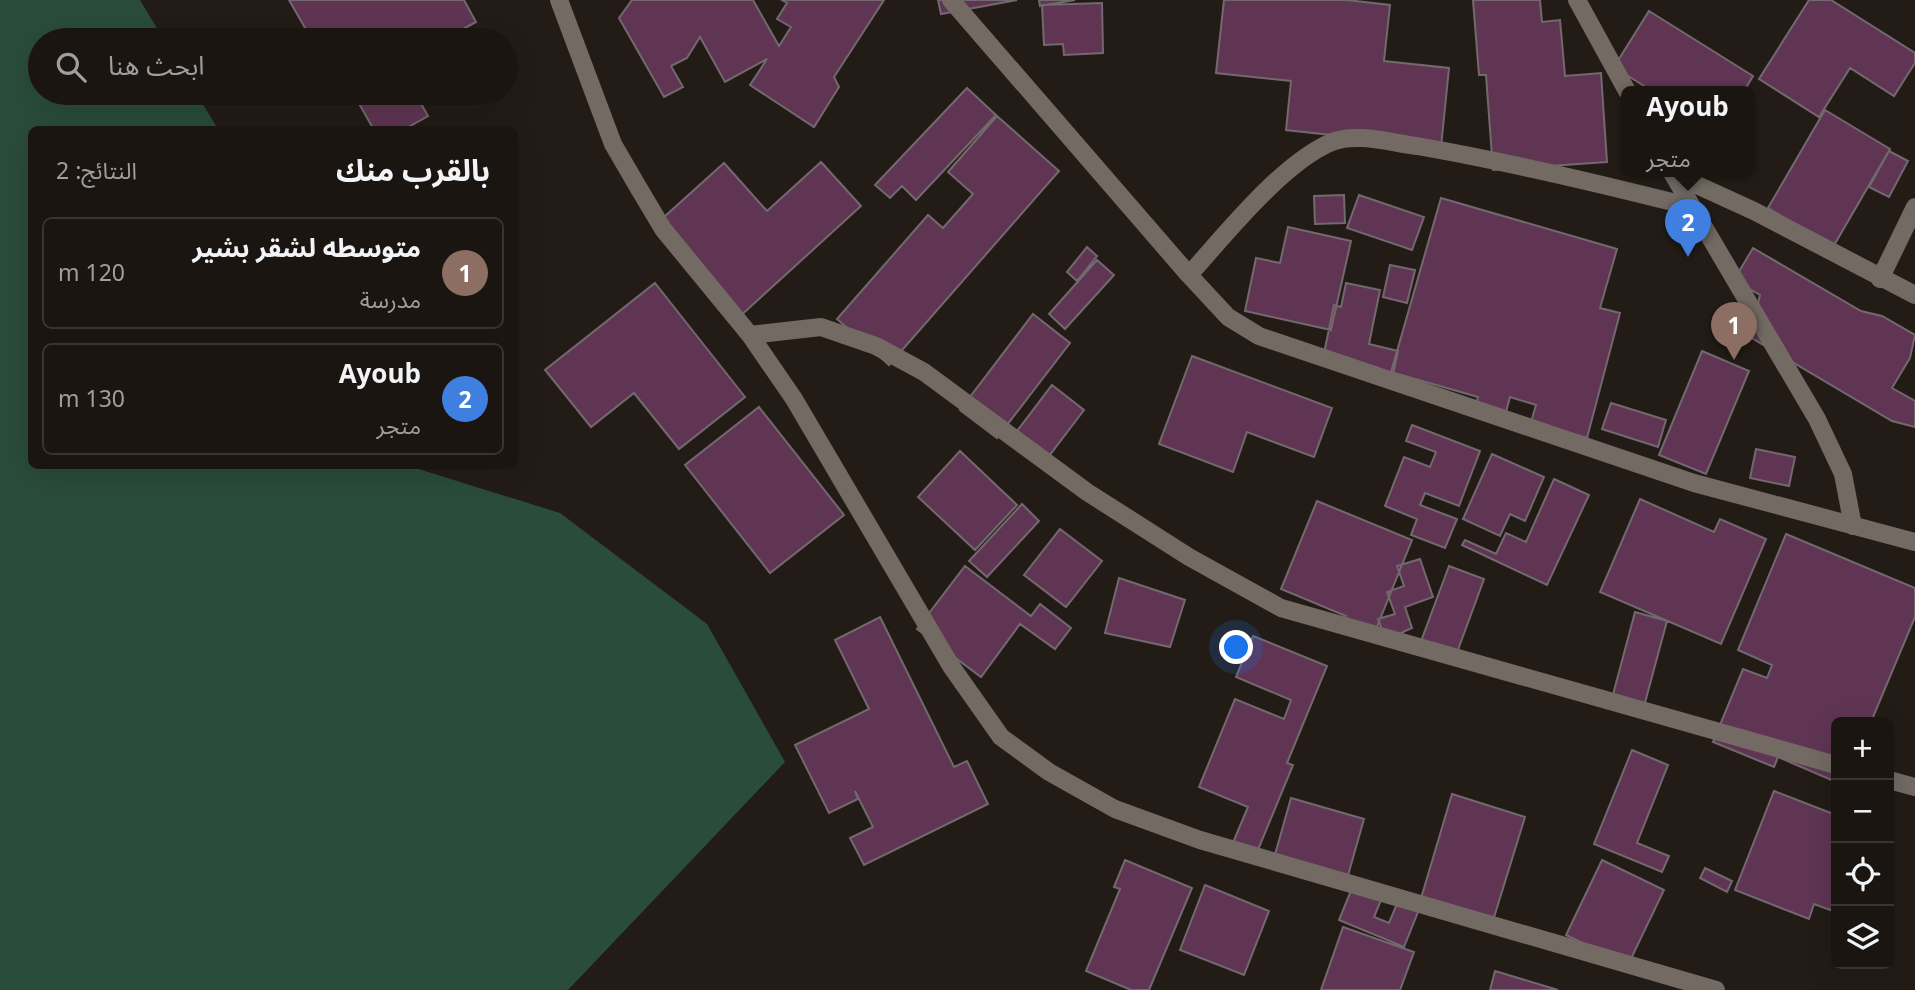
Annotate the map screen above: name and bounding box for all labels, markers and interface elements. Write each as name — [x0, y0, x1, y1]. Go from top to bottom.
search box — [28, 28, 518, 105]
text: ابحث هنا — [108, 39, 204, 94]
icon: search — [52, 48, 90, 86]
text: Ayoub — [1646, 80, 1729, 135]
popup — [1621, 86, 1754, 177]
text: متجر — [1646, 135, 1691, 184]
text: بالقرب منك — [336, 140, 490, 203]
text: النتائج: 2 — [56, 147, 137, 196]
pin: 2 — [1665, 199, 1711, 257]
text: متوسطه لشقر بشير — [192, 221, 421, 276]
text: 120 m — [58, 249, 125, 298]
text: 1 — [458, 250, 472, 299]
text: مدرسة — [360, 276, 421, 325]
pin: 1 — [1711, 302, 1757, 360]
text: Ayoub — [339, 347, 421, 402]
text: 130 m — [58, 375, 125, 424]
text: 2 — [458, 376, 472, 425]
text: متجر — [377, 402, 421, 451]
your location — [1219, 630, 1253, 664]
map controls — [1831, 717, 1894, 969]
button: + — [1831, 717, 1894, 780]
button: − — [1831, 780, 1894, 843]
button: locate — [1831, 843, 1894, 906]
button: layers — [1831, 906, 1894, 969]

